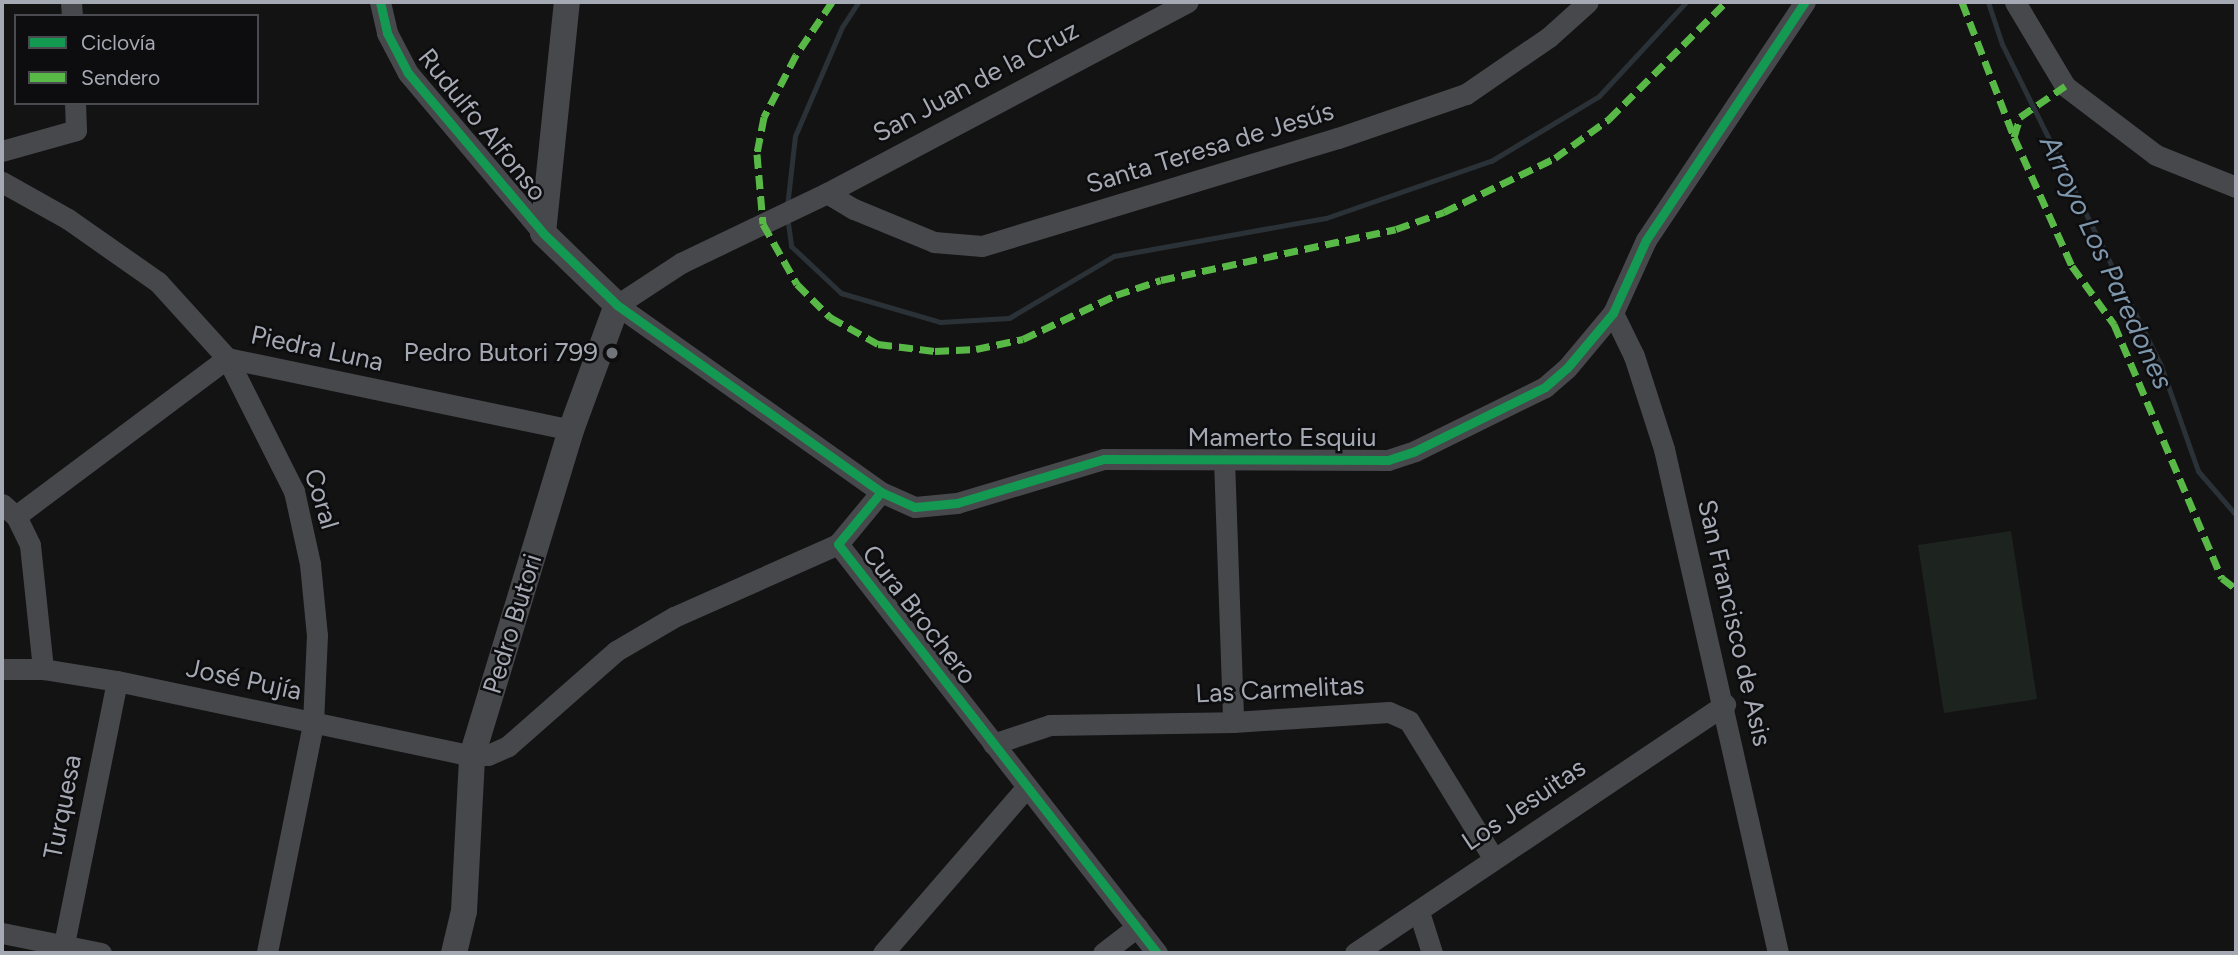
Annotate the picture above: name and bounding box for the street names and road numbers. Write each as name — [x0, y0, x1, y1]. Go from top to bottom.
street label: San Juan de la Cruz — [868, 15, 1084, 149]
street label: Rudulfo Alfonso — [411, 43, 553, 207]
street label: Santa Teresa de Jesús — [1083, 95, 1337, 201]
street label: Piedra Luna — [248, 320, 386, 378]
street label: Mamerto Esquiu — [1187, 422, 1377, 454]
street label: Coral — [297, 465, 345, 533]
street label: San Francisco de Asis — [1690, 497, 1778, 749]
street label: Cura Brochero — [855, 539, 983, 691]
street label: Pedro Butori — [477, 550, 549, 698]
street label: José Pujía — [184, 653, 304, 707]
street label: Las Carmelitas — [1195, 670, 1365, 710]
street label: Turquesa — [38, 752, 88, 862]
street label: Los Jesuitas — [1456, 752, 1592, 858]

